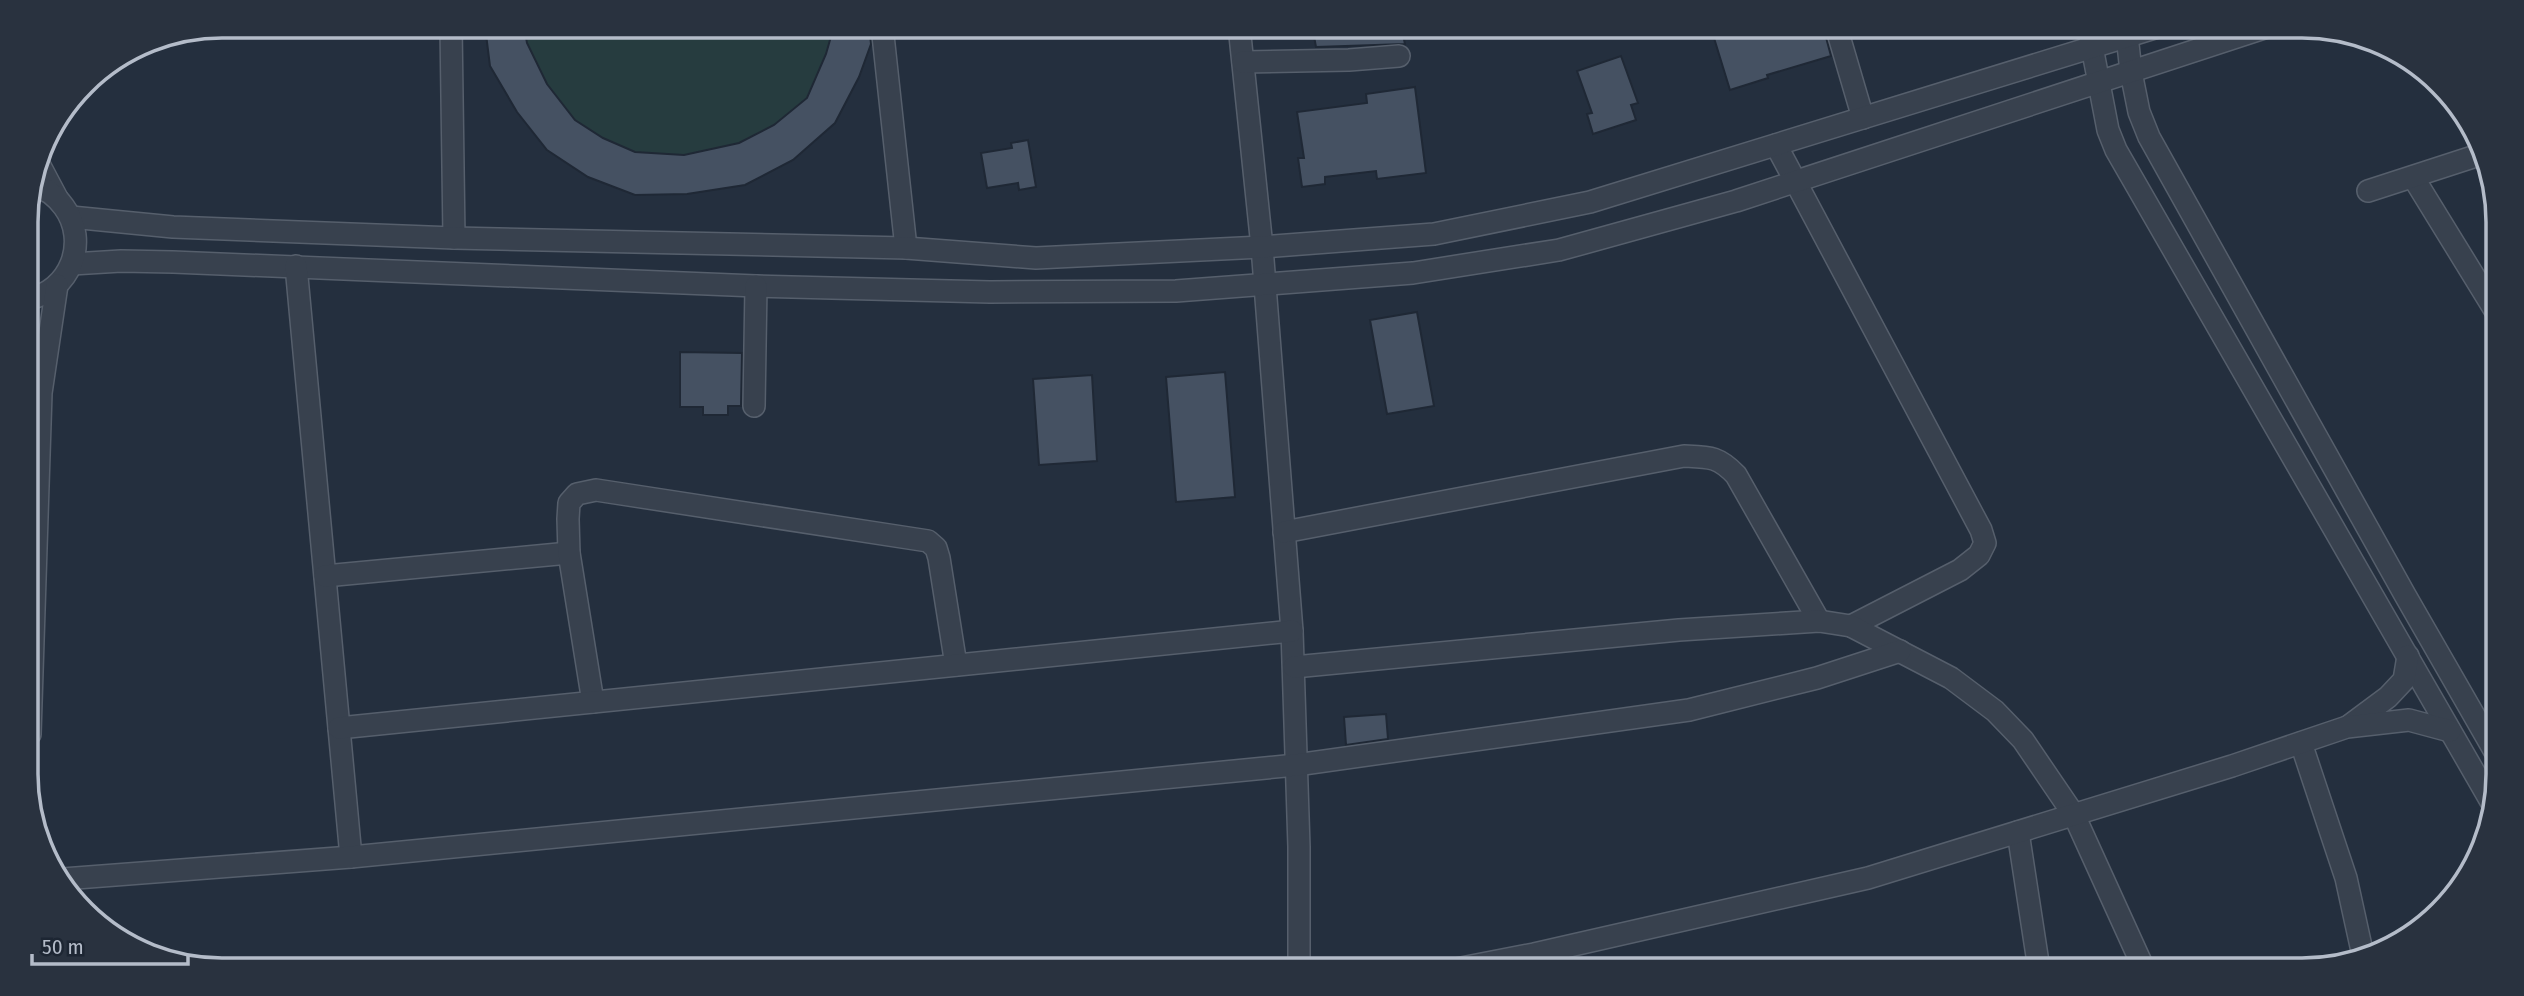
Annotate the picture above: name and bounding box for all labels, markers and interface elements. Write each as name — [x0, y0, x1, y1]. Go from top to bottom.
scale bar — [32, 922, 187, 966]
text: 50 m — [42, 934, 84, 960]

